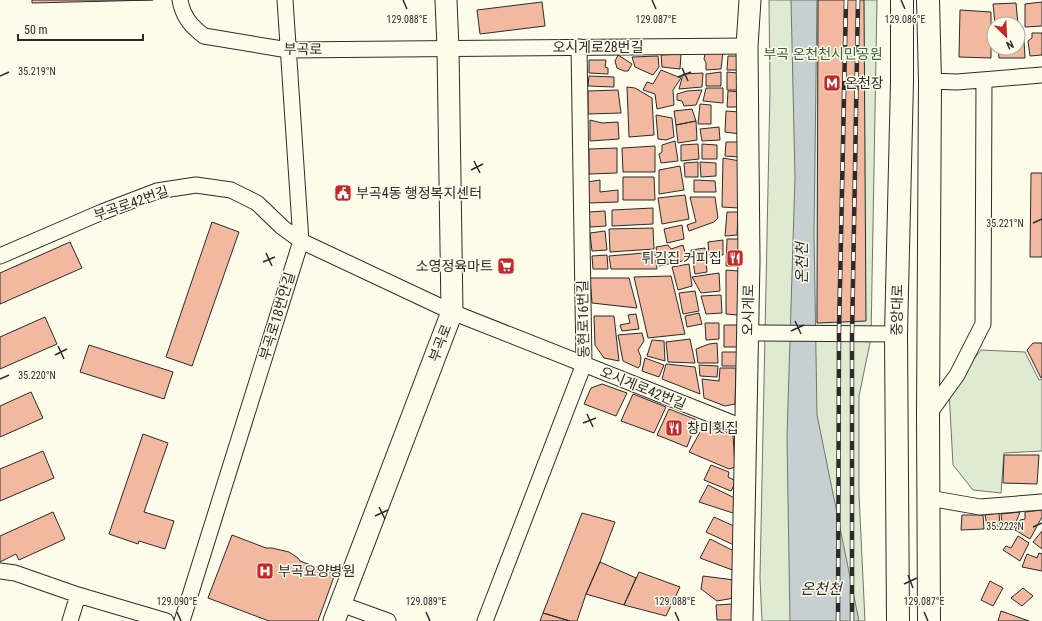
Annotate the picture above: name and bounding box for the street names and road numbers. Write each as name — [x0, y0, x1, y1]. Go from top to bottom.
street label: 오시게로28번길 — [552, 39, 644, 55]
street label: 부곡로 — [284, 41, 323, 57]
street label: 부곡로42번길 — [91, 183, 171, 223]
street label: 부곡로18번안길 — [256, 270, 298, 362]
street label: 동현로16번길 — [574, 280, 592, 358]
street label: 오시게로 — [740, 284, 756, 336]
street label: 중앙대로 — [889, 284, 905, 336]
street label: 부곡로 — [426, 322, 454, 364]
street label: 오시게로42번길 — [598, 364, 688, 412]

